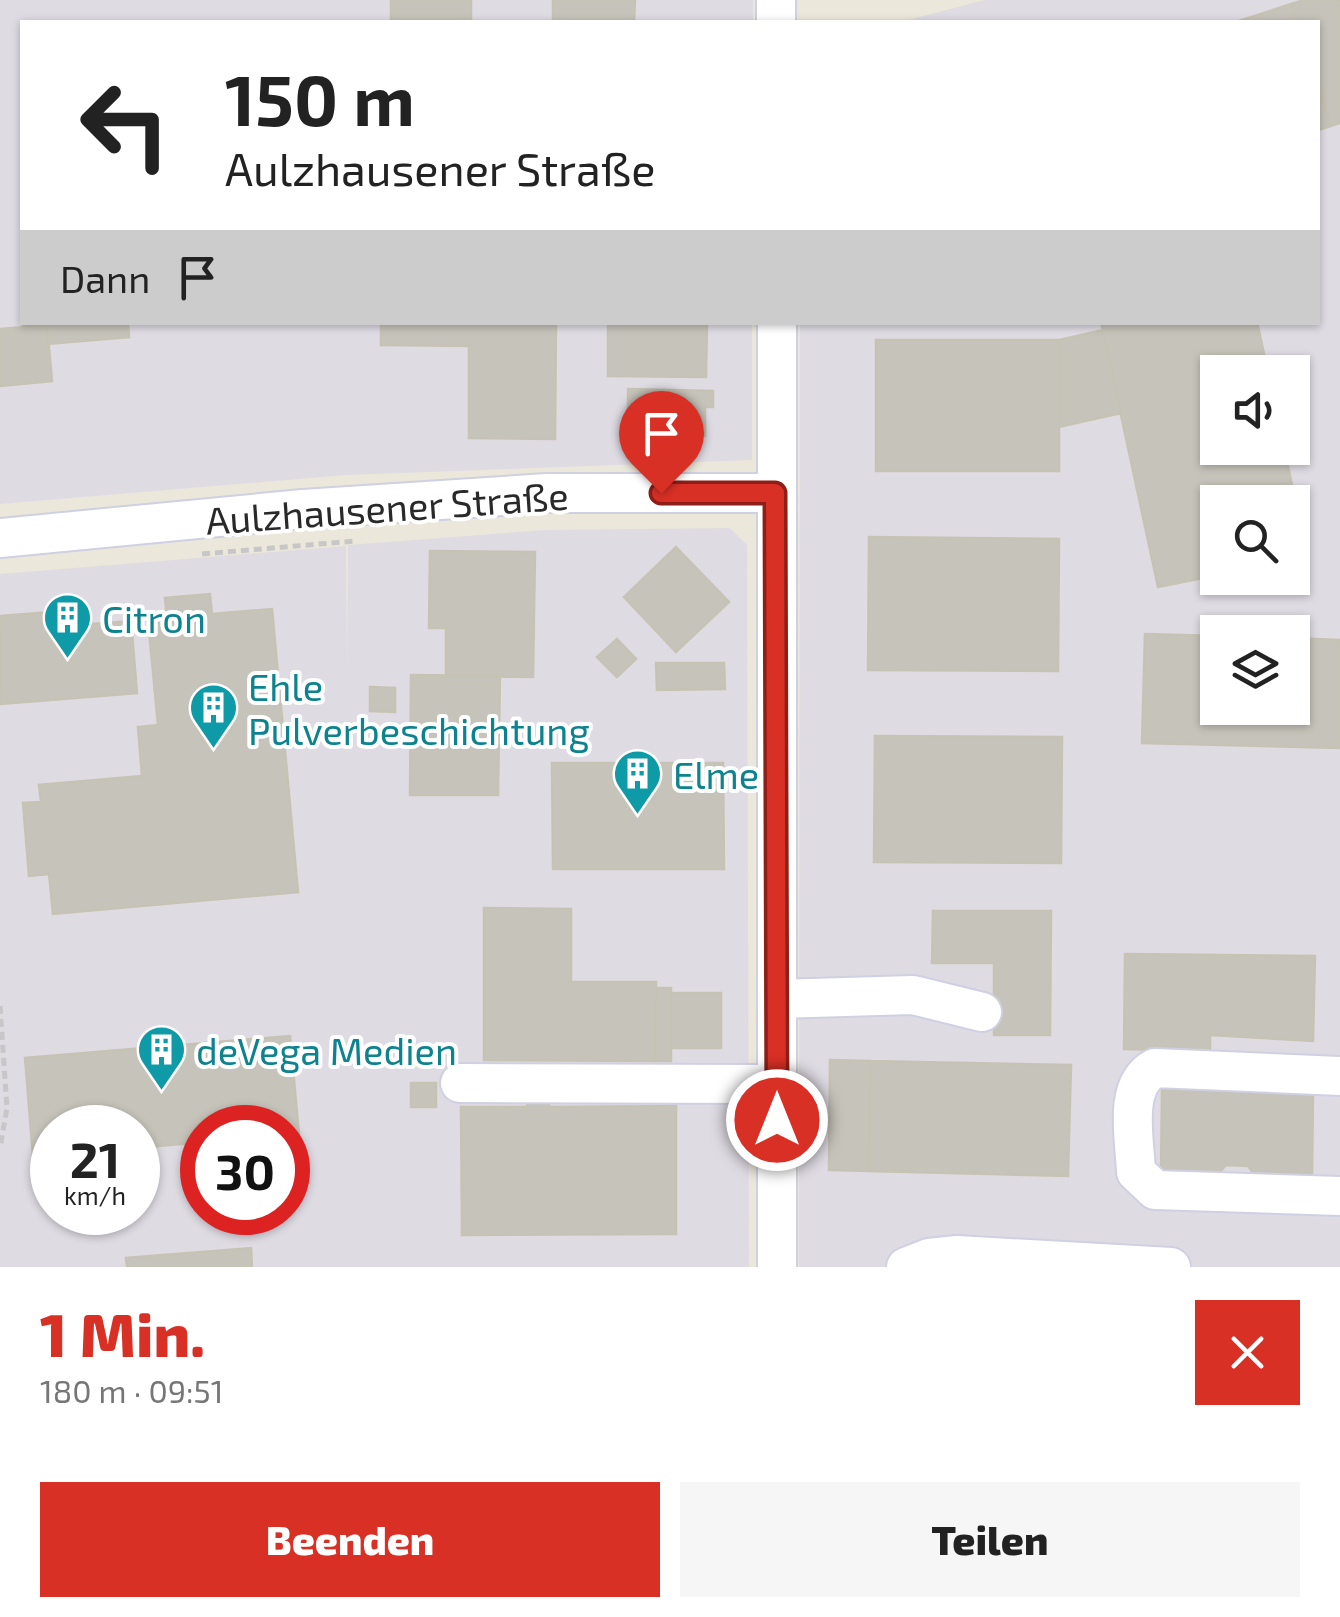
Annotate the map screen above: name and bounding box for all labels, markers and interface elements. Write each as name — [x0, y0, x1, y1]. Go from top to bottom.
text: 150 m — [225, 56, 415, 140]
icon: left — [60, 60, 190, 190]
text: Aulzhausener Straße — [225, 141, 655, 195]
icon: arrive — [170, 250, 225, 305]
text: Dann — [60, 255, 150, 301]
map controls — [1200, 355, 1310, 725]
button: sound — [1200, 355, 1310, 465]
pin — [619, 391, 704, 494]
icon: arrive — [634, 406, 689, 461]
street label: Aulzhausener Straße — [204, 471, 570, 543]
button: search — [1200, 485, 1310, 595]
building icon: Citron — [41, 592, 93, 660]
place label: Citron — [102, 595, 206, 641]
button: layers — [1200, 615, 1310, 725]
place label: Ehle Pulverbeschichtung — [248, 663, 590, 753]
building icon: Ehle Pulverbeschichtung — [187, 682, 239, 750]
building icon: Elme — [612, 748, 664, 816]
place label: Elme — [673, 751, 759, 797]
building icon: deVega Medien — [135, 1024, 187, 1092]
place label: deVega Medien — [196, 1027, 457, 1073]
position arrow — [725, 1068, 829, 1172]
speed limit sign: 30 — [180, 1105, 310, 1235]
text: 21 — [70, 1128, 120, 1188]
text: km/h — [64, 1180, 126, 1210]
text: 1 Min. — [40, 1297, 205, 1369]
button: close — [1195, 1300, 1300, 1405]
text: 180 m · 09:51 — [40, 1371, 224, 1409]
button: Beenden — [40, 1482, 660, 1597]
button: Teilen — [680, 1482, 1300, 1597]

